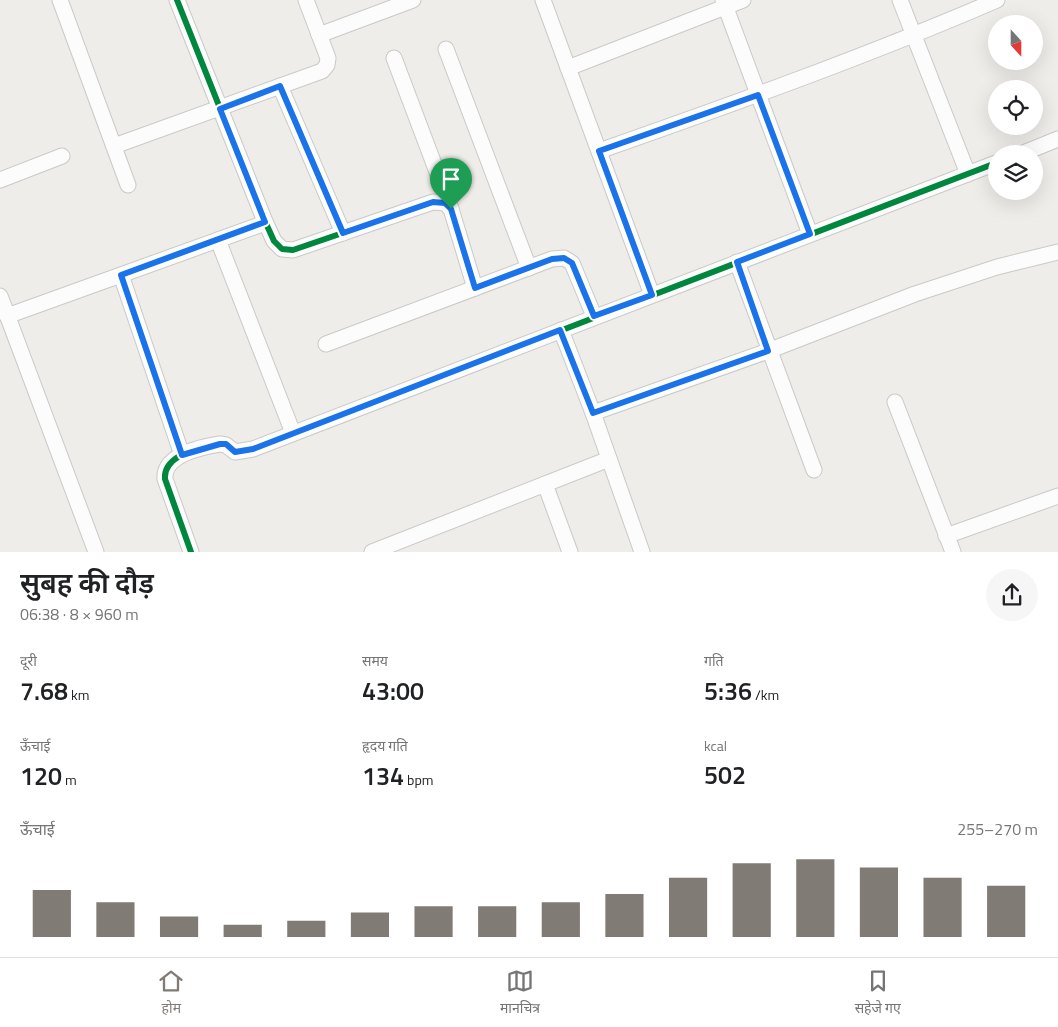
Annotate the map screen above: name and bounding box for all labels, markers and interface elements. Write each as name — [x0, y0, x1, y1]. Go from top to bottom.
north arrow — [988, 15, 1042, 70]
map controls — [988, 15, 1043, 200]
button: locate — [988, 80, 1043, 135]
button: layers — [988, 145, 1043, 200]
pin — [430, 158, 472, 209]
icon: arrive — [437, 165, 465, 193]
text: सुबह की दौड़ — [20, 561, 154, 604]
button: share — [986, 569, 1038, 621]
text: 06:38 · 8 × 960 m — [20, 602, 139, 626]
text: दूरी — [20, 650, 37, 671]
text: समय — [362, 650, 388, 671]
text: गति — [704, 650, 724, 671]
text: 7.68 — [20, 672, 68, 710]
text: 43:00 — [362, 672, 424, 710]
text: 5:36 — [704, 672, 752, 710]
text: km — [68, 684, 89, 705]
text: /km — [752, 684, 779, 705]
text: ऊँचाई — [20, 735, 50, 756]
text: हृदय गति — [362, 735, 408, 756]
text: kcal — [704, 735, 727, 756]
text: 502 — [704, 756, 746, 794]
text: 120 — [20, 757, 62, 795]
text: 134 — [362, 757, 404, 795]
text: m — [62, 769, 77, 790]
text: bpm — [404, 769, 434, 790]
text: ऊँचाई — [20, 817, 55, 841]
text: 255–270 m — [957, 817, 1038, 841]
tab: होम — [157, 967, 185, 1019]
tab: मानचित्र — [500, 967, 540, 1019]
tab: सहेजे गए — [855, 967, 901, 1019]

